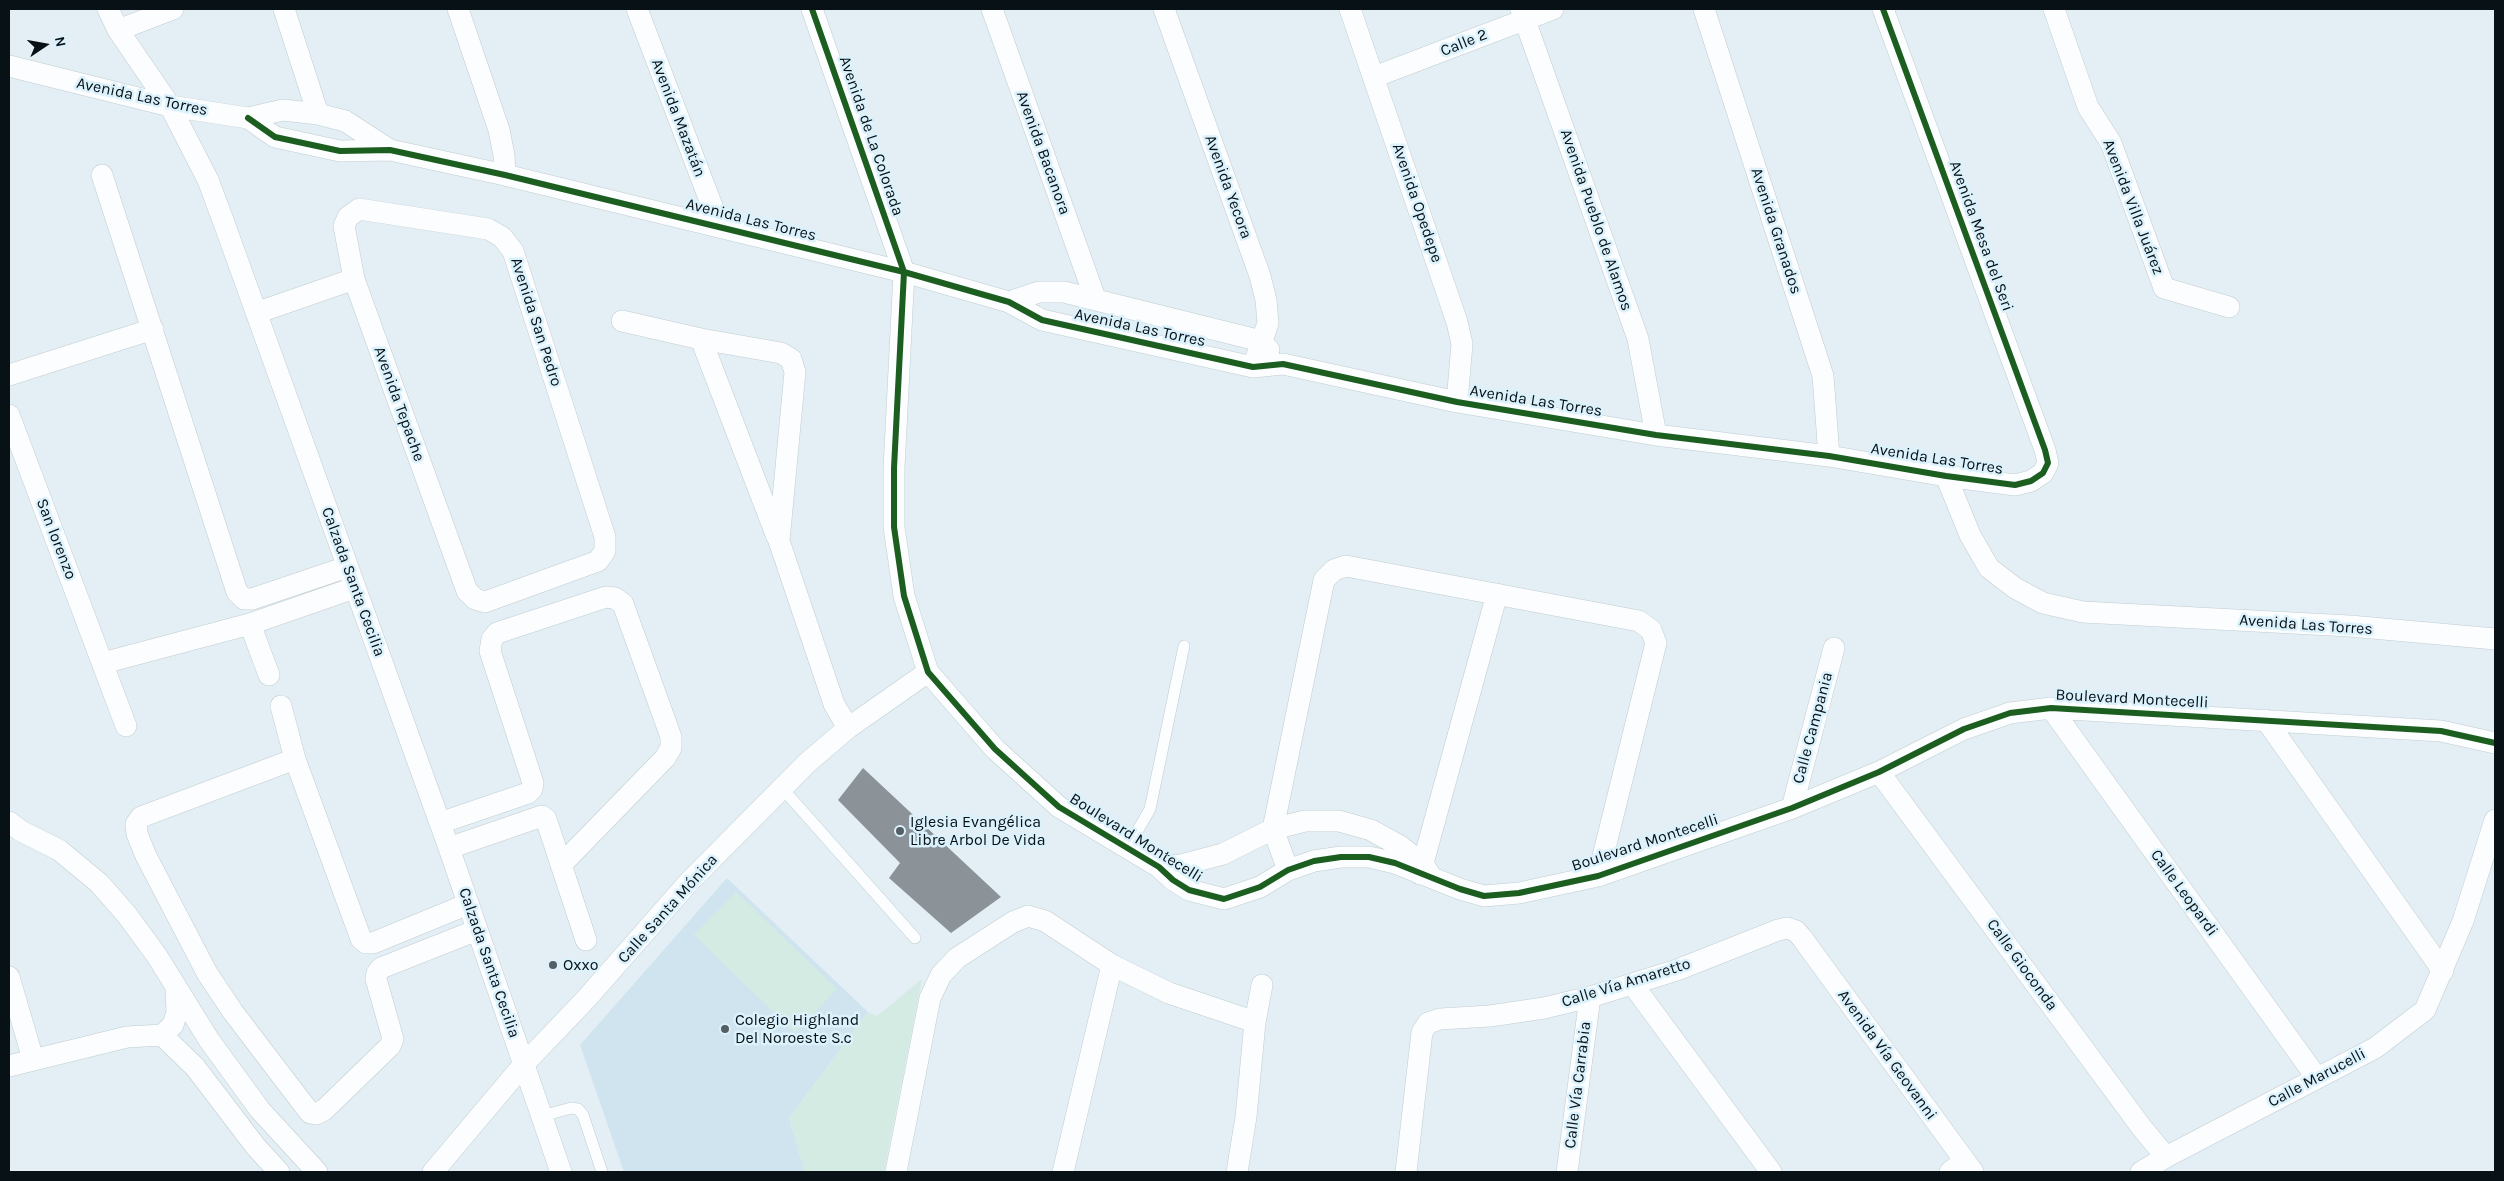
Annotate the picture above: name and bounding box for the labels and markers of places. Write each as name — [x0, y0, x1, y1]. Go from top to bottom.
place label: Iglesia Evangélica Libre Arbol De Vida — [910, 812, 1046, 850]
marker: Iglesia Evangélica Libre Arbol De Vida — [894, 825, 906, 837]
place label: Oxxo — [563, 955, 598, 975]
marker: Oxxo — [547, 959, 559, 971]
place label: Colegio Highland Del Noroeste S.c — [735, 1010, 859, 1048]
marker: Colegio Highland Del Noroeste S.c — [719, 1023, 731, 1035]

